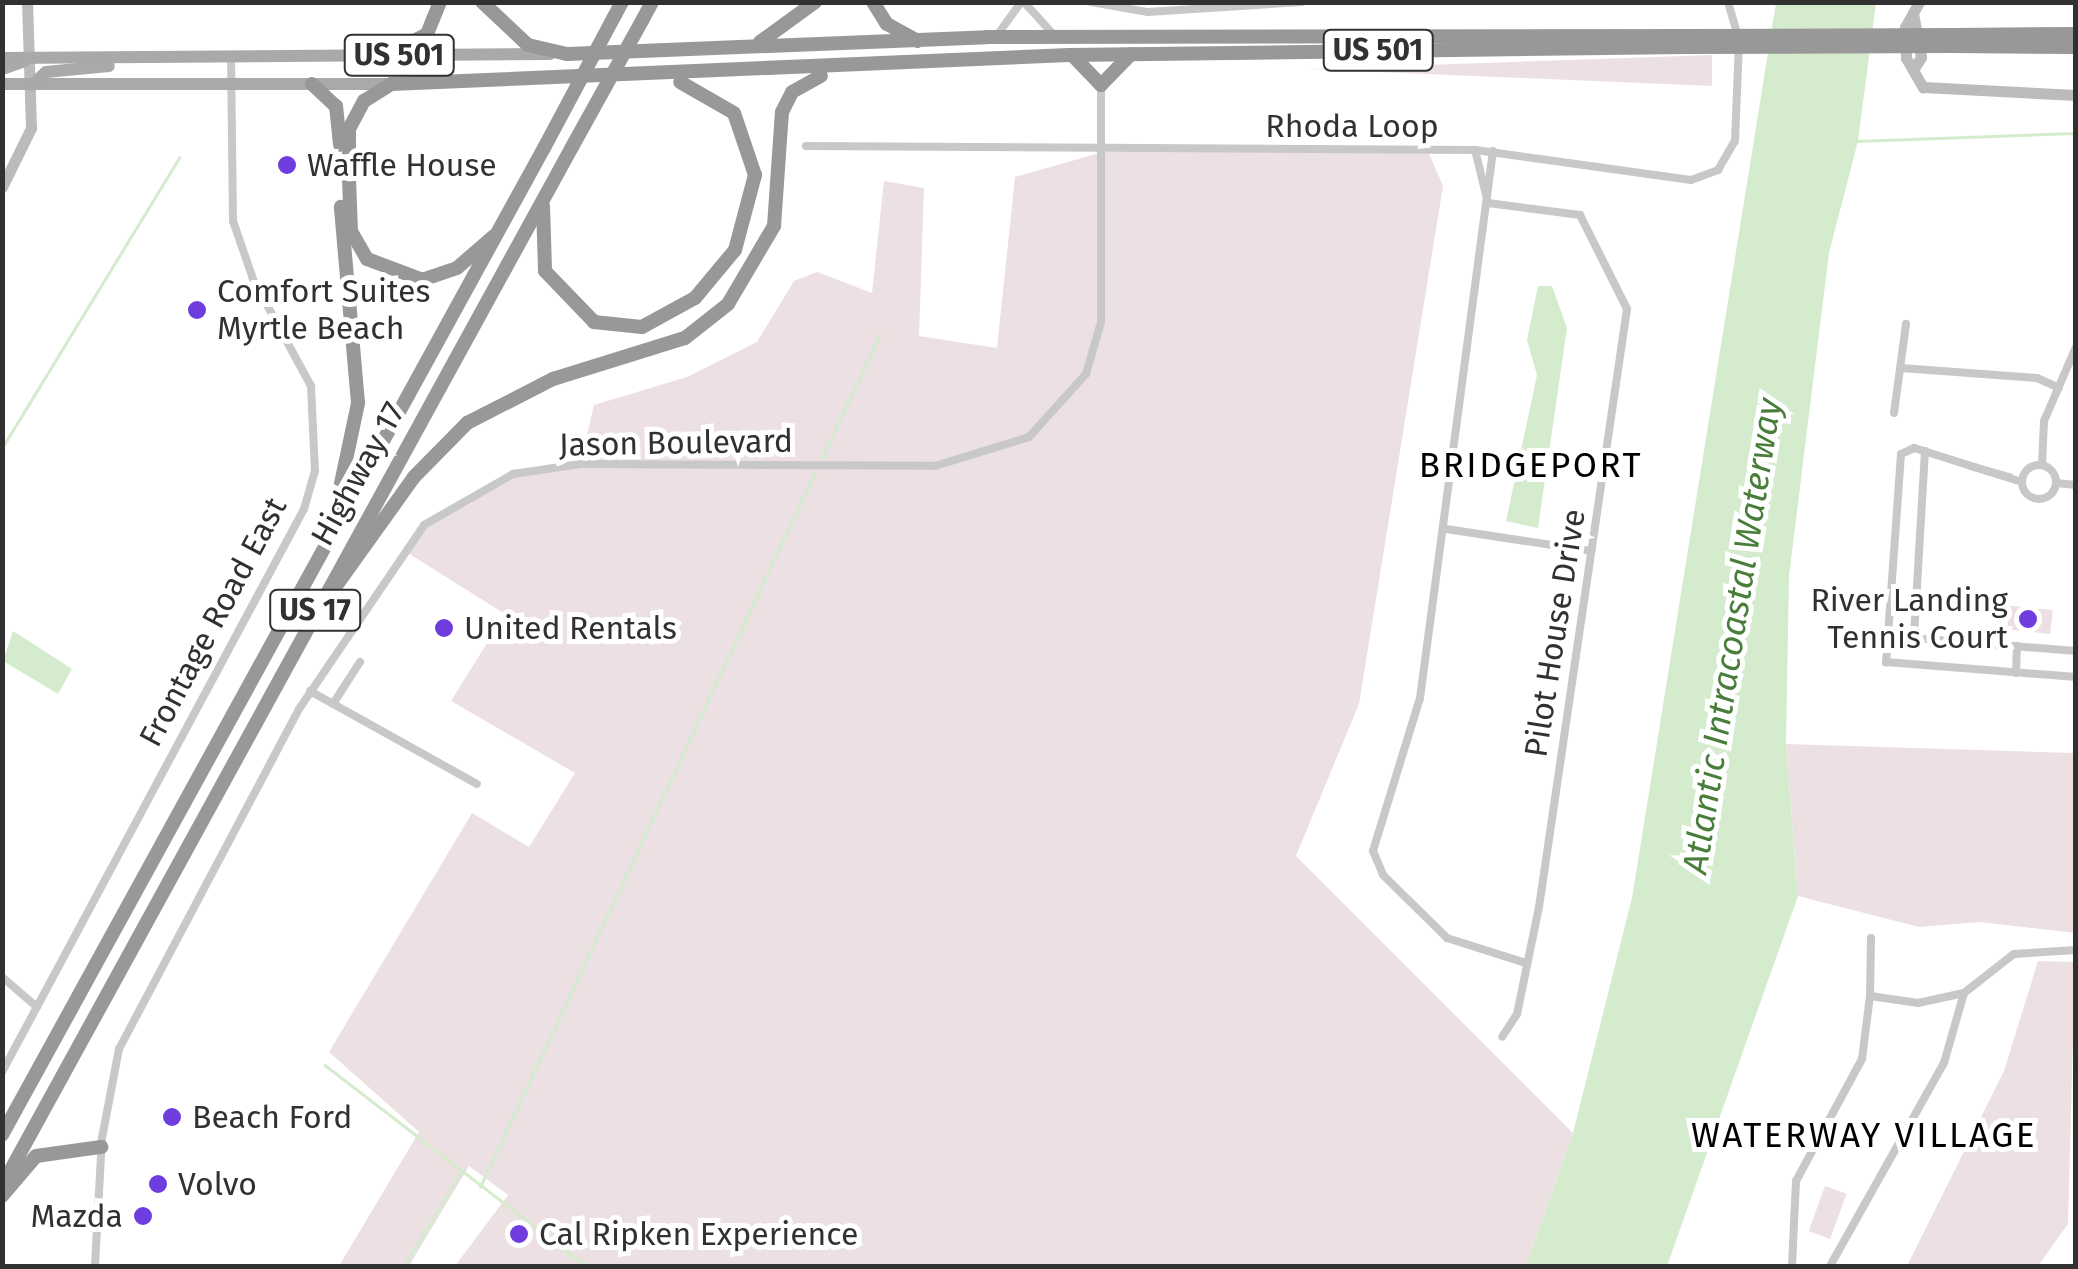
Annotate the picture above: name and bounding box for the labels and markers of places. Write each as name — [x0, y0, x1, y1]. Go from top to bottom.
place label: Waffle House — [307, 146, 497, 184]
marker: Waffle House — [276, 154, 298, 176]
place label: Comfort Suites Myrtle Beach — [217, 273, 430, 348]
marker: Comfort Suites Myrtle Beach — [186, 299, 208, 321]
place label: River Landing Tennis Court — [1810, 582, 2008, 657]
marker: River Landing Tennis Court — [2017, 608, 2039, 630]
place label: United Rentals — [464, 609, 677, 647]
marker: United Rentals — [433, 617, 455, 639]
place label: Beach Ford — [192, 1098, 352, 1136]
marker: Beach Ford — [161, 1106, 183, 1128]
place label: Volvo — [178, 1165, 257, 1203]
marker: Volvo — [147, 1173, 169, 1195]
place label: Mazda — [30, 1197, 123, 1235]
marker: Mazda — [132, 1205, 154, 1227]
place label: Cal Ripken Experience — [539, 1215, 858, 1253]
marker: Cal Ripken Experience — [508, 1223, 530, 1245]

